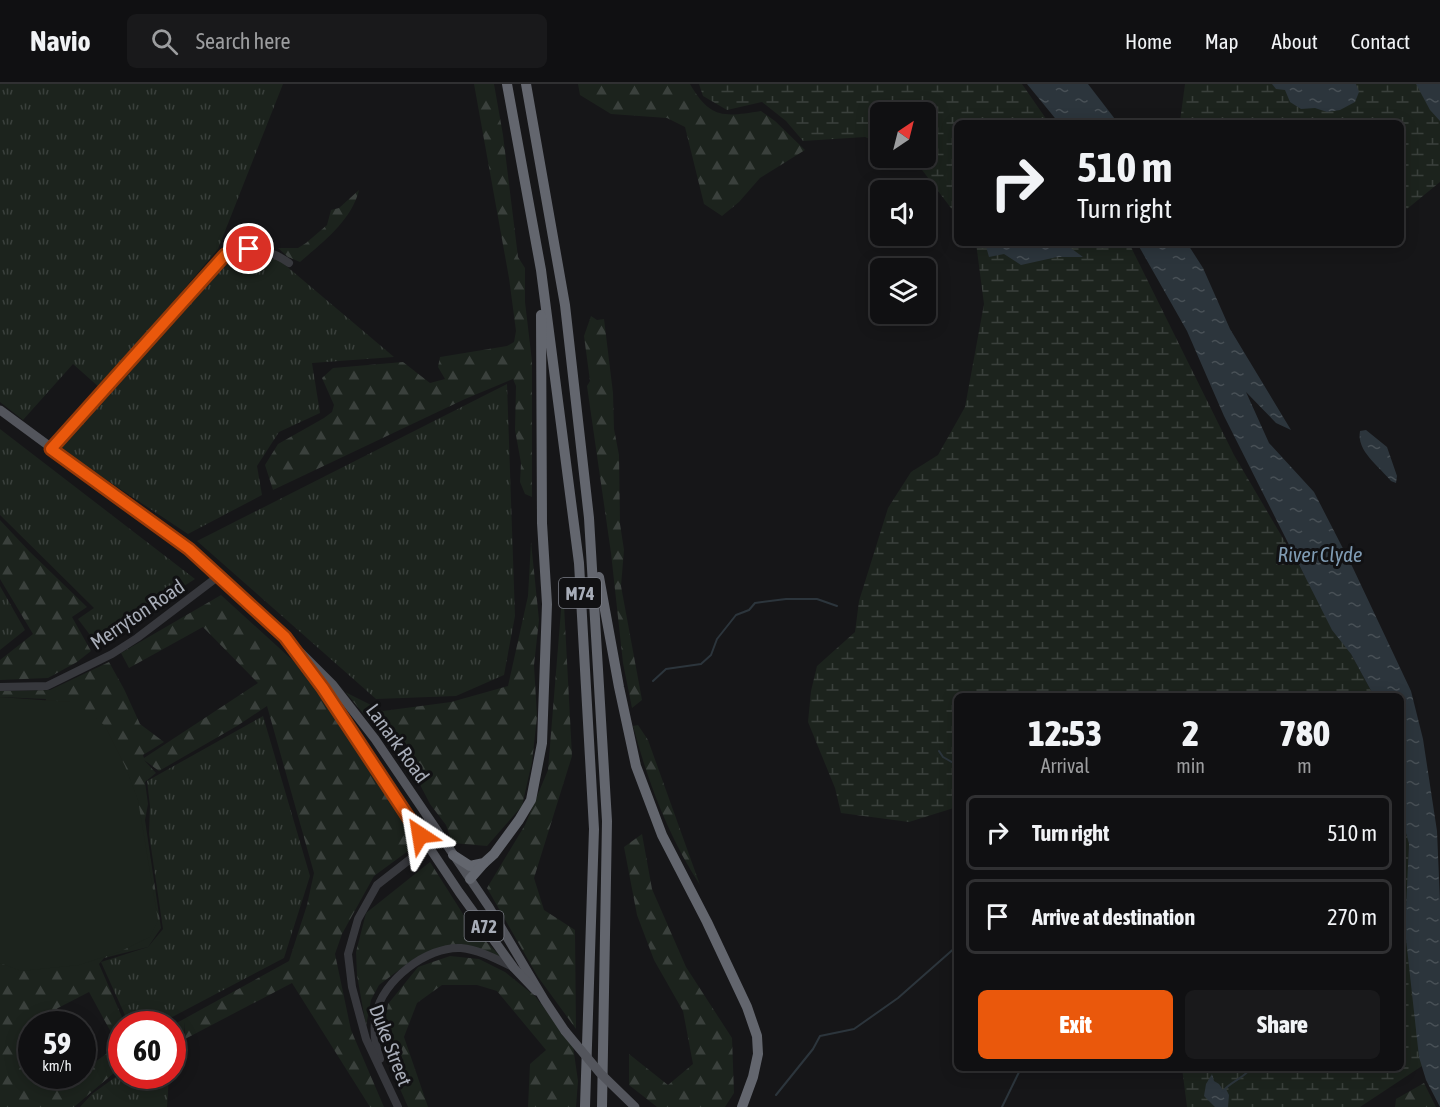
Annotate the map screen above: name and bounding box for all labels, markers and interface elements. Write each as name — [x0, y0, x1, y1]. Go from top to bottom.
search box — [127, 14, 547, 68]
text: Navio — [30, 25, 91, 57]
icon: search — [148, 25, 181, 58]
text: Search here — [196, 28, 291, 54]
text: Home — [1125, 29, 1172, 53]
text: Map — [1205, 29, 1239, 53]
text: About — [1272, 29, 1318, 53]
text: Contact — [1351, 29, 1410, 53]
north arrow — [870, 102, 936, 168]
map controls — [870, 102, 936, 324]
text: 510 m — [1077, 143, 1172, 191]
icon: right — [978, 144, 1056, 222]
button: sound — [870, 180, 936, 246]
text: Turn right — [1077, 193, 1172, 224]
pin — [223, 223, 274, 274]
icon: arrive — [232, 232, 265, 265]
button: layers — [870, 258, 936, 324]
water label: River Clyde — [1277, 542, 1363, 566]
street label: Merryton Road — [86, 574, 188, 654]
road number: M74 — [559, 578, 601, 608]
street label: Lanark Road — [362, 699, 434, 787]
text: 12:53 — [1028, 712, 1102, 754]
text: 2 — [1182, 712, 1199, 754]
text: 780 — [1279, 712, 1330, 754]
text: Arrival — [1041, 754, 1090, 777]
text: min — [1176, 754, 1205, 777]
text: m — [1297, 754, 1312, 777]
position arrow — [388, 803, 452, 867]
icon: right — [981, 816, 1014, 849]
text: Turn right — [1032, 820, 1109, 846]
text: 510 m — [1327, 820, 1377, 846]
icon: arrive — [981, 900, 1014, 933]
text: Arrive at destination — [1032, 904, 1195, 930]
text: 270 m — [1327, 904, 1377, 930]
road number: A72 — [464, 911, 504, 941]
button: Exit — [978, 990, 1173, 1059]
button: Share — [1185, 990, 1380, 1059]
street label: Duke Street — [365, 1001, 417, 1089]
speed limit sign: 60 — [108, 1011, 186, 1089]
text: 59 — [43, 1026, 71, 1060]
text: km/h — [42, 1057, 72, 1074]

